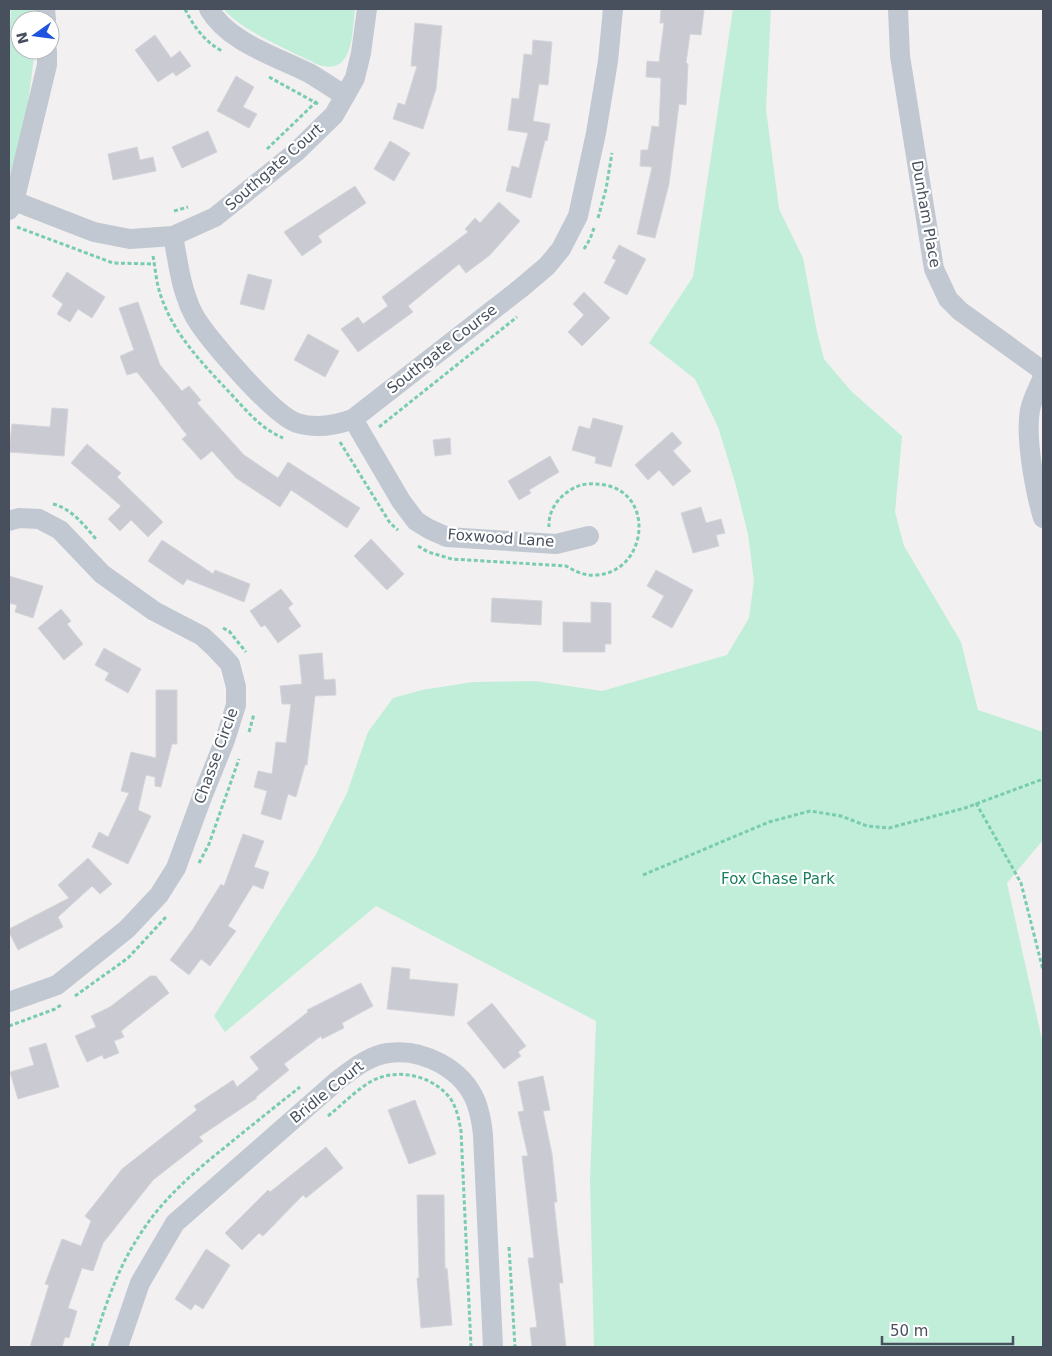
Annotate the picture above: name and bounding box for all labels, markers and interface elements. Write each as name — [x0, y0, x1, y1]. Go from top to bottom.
north arrow — [10, 10, 60, 60]
text: N — [13, 31, 32, 46]
street label: Southgate Court — [222, 120, 327, 214]
street label: Dunham Place — [908, 159, 944, 269]
street label: Southgate Course — [383, 300, 501, 398]
street label: Foxwood Lane — [447, 525, 555, 551]
street label: Chasse Circle — [190, 706, 242, 806]
park label: Fox Chase Park — [721, 870, 835, 888]
street label: Bridle Court — [287, 1057, 368, 1127]
scale bar — [882, 1314, 1013, 1346]
text: 50 m — [890, 1322, 928, 1340]

